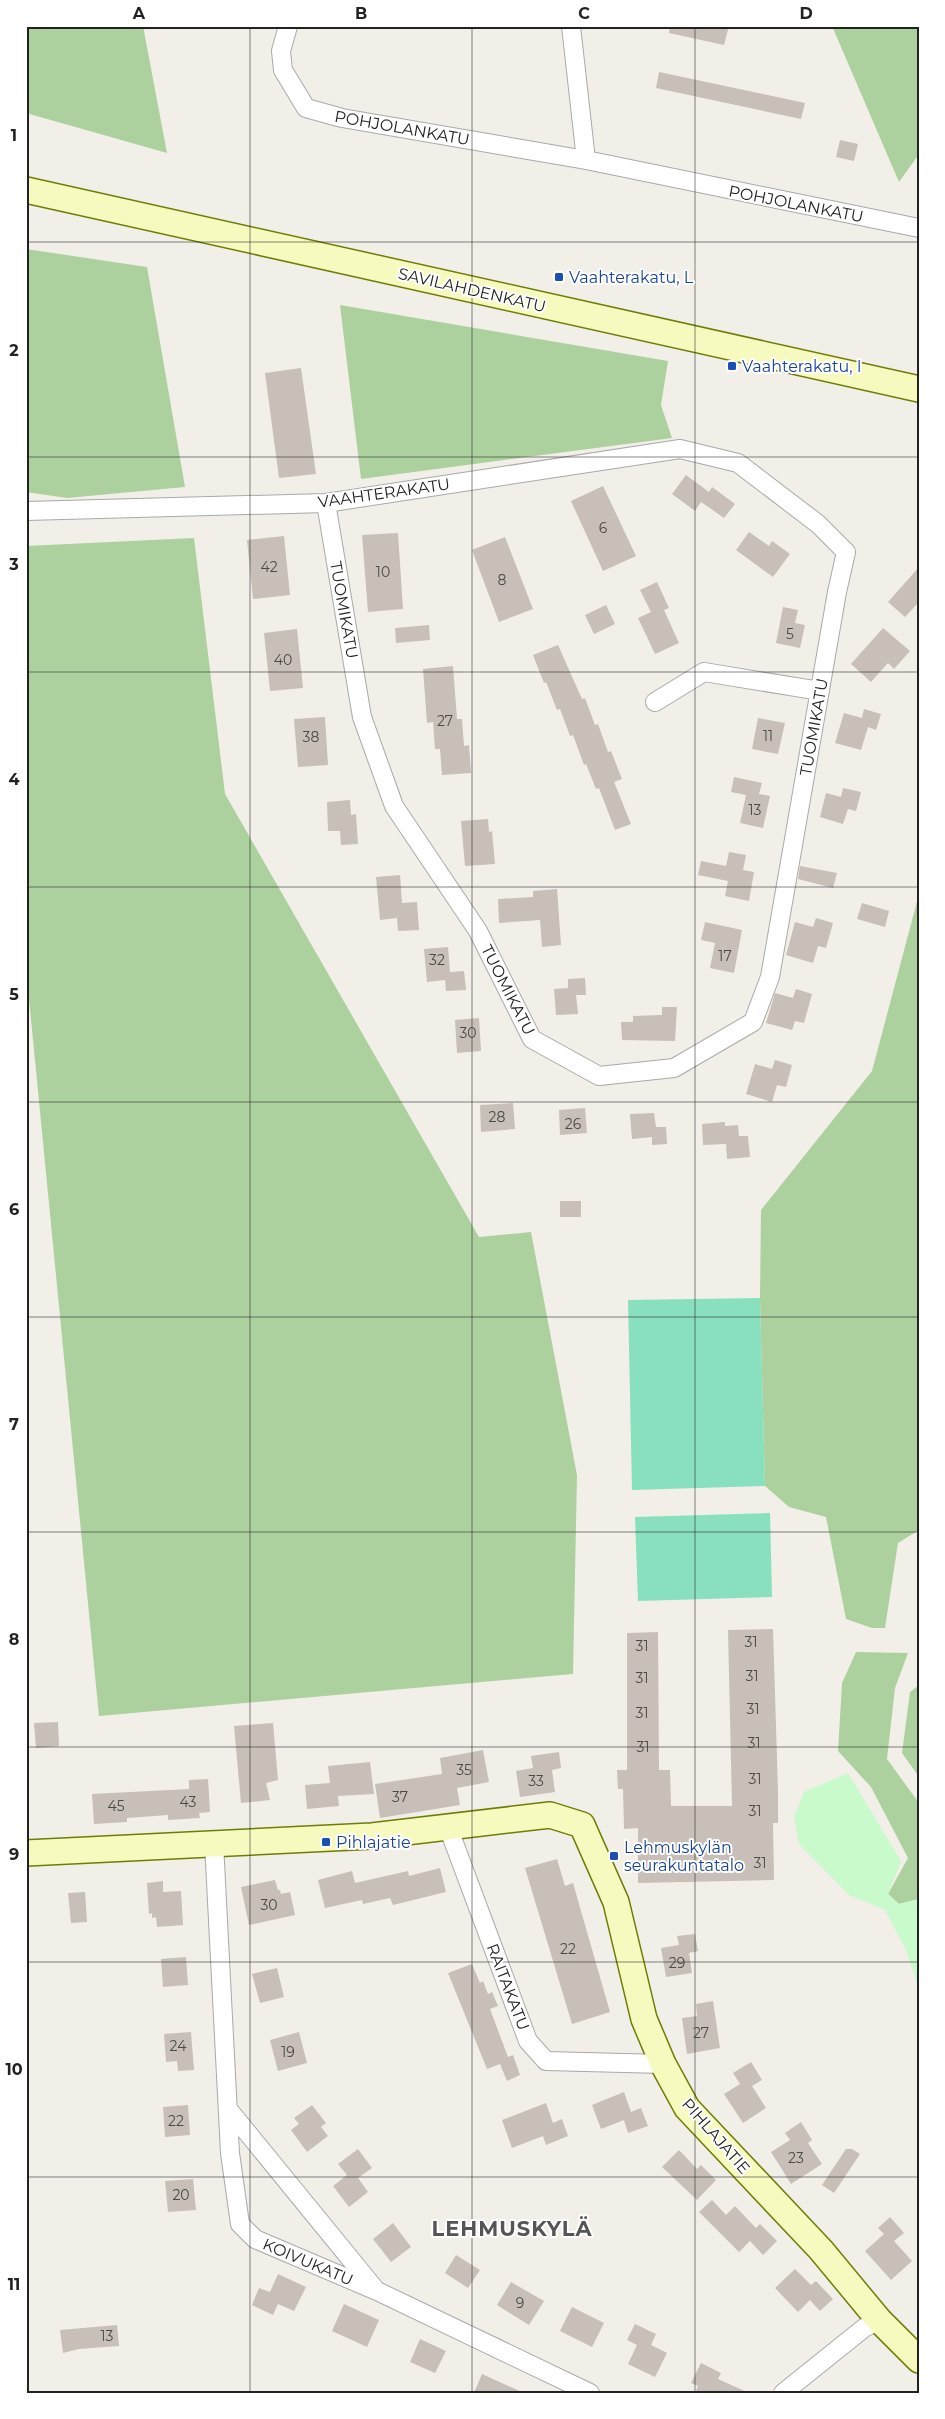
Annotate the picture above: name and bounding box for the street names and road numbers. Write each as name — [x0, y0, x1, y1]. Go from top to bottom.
street label: POHJOLANKATU — [333, 107, 471, 149]
street label: POHJOLANKATU — [727, 182, 865, 226]
street label: SAVILAHDENKATU — [396, 264, 548, 316]
street label: VAAHTERAKATU — [317, 474, 451, 512]
street label: TUOMIKATU — [326, 560, 362, 660]
street label: TUOMIKATU — [796, 677, 832, 777]
street label: TUOMIKATU — [477, 942, 539, 1038]
street label: RAITAKATU — [483, 1941, 533, 2033]
street label: PIHLAJATIE — [678, 2094, 754, 2178]
street label: KOIVUKATU — [260, 2234, 356, 2290]

